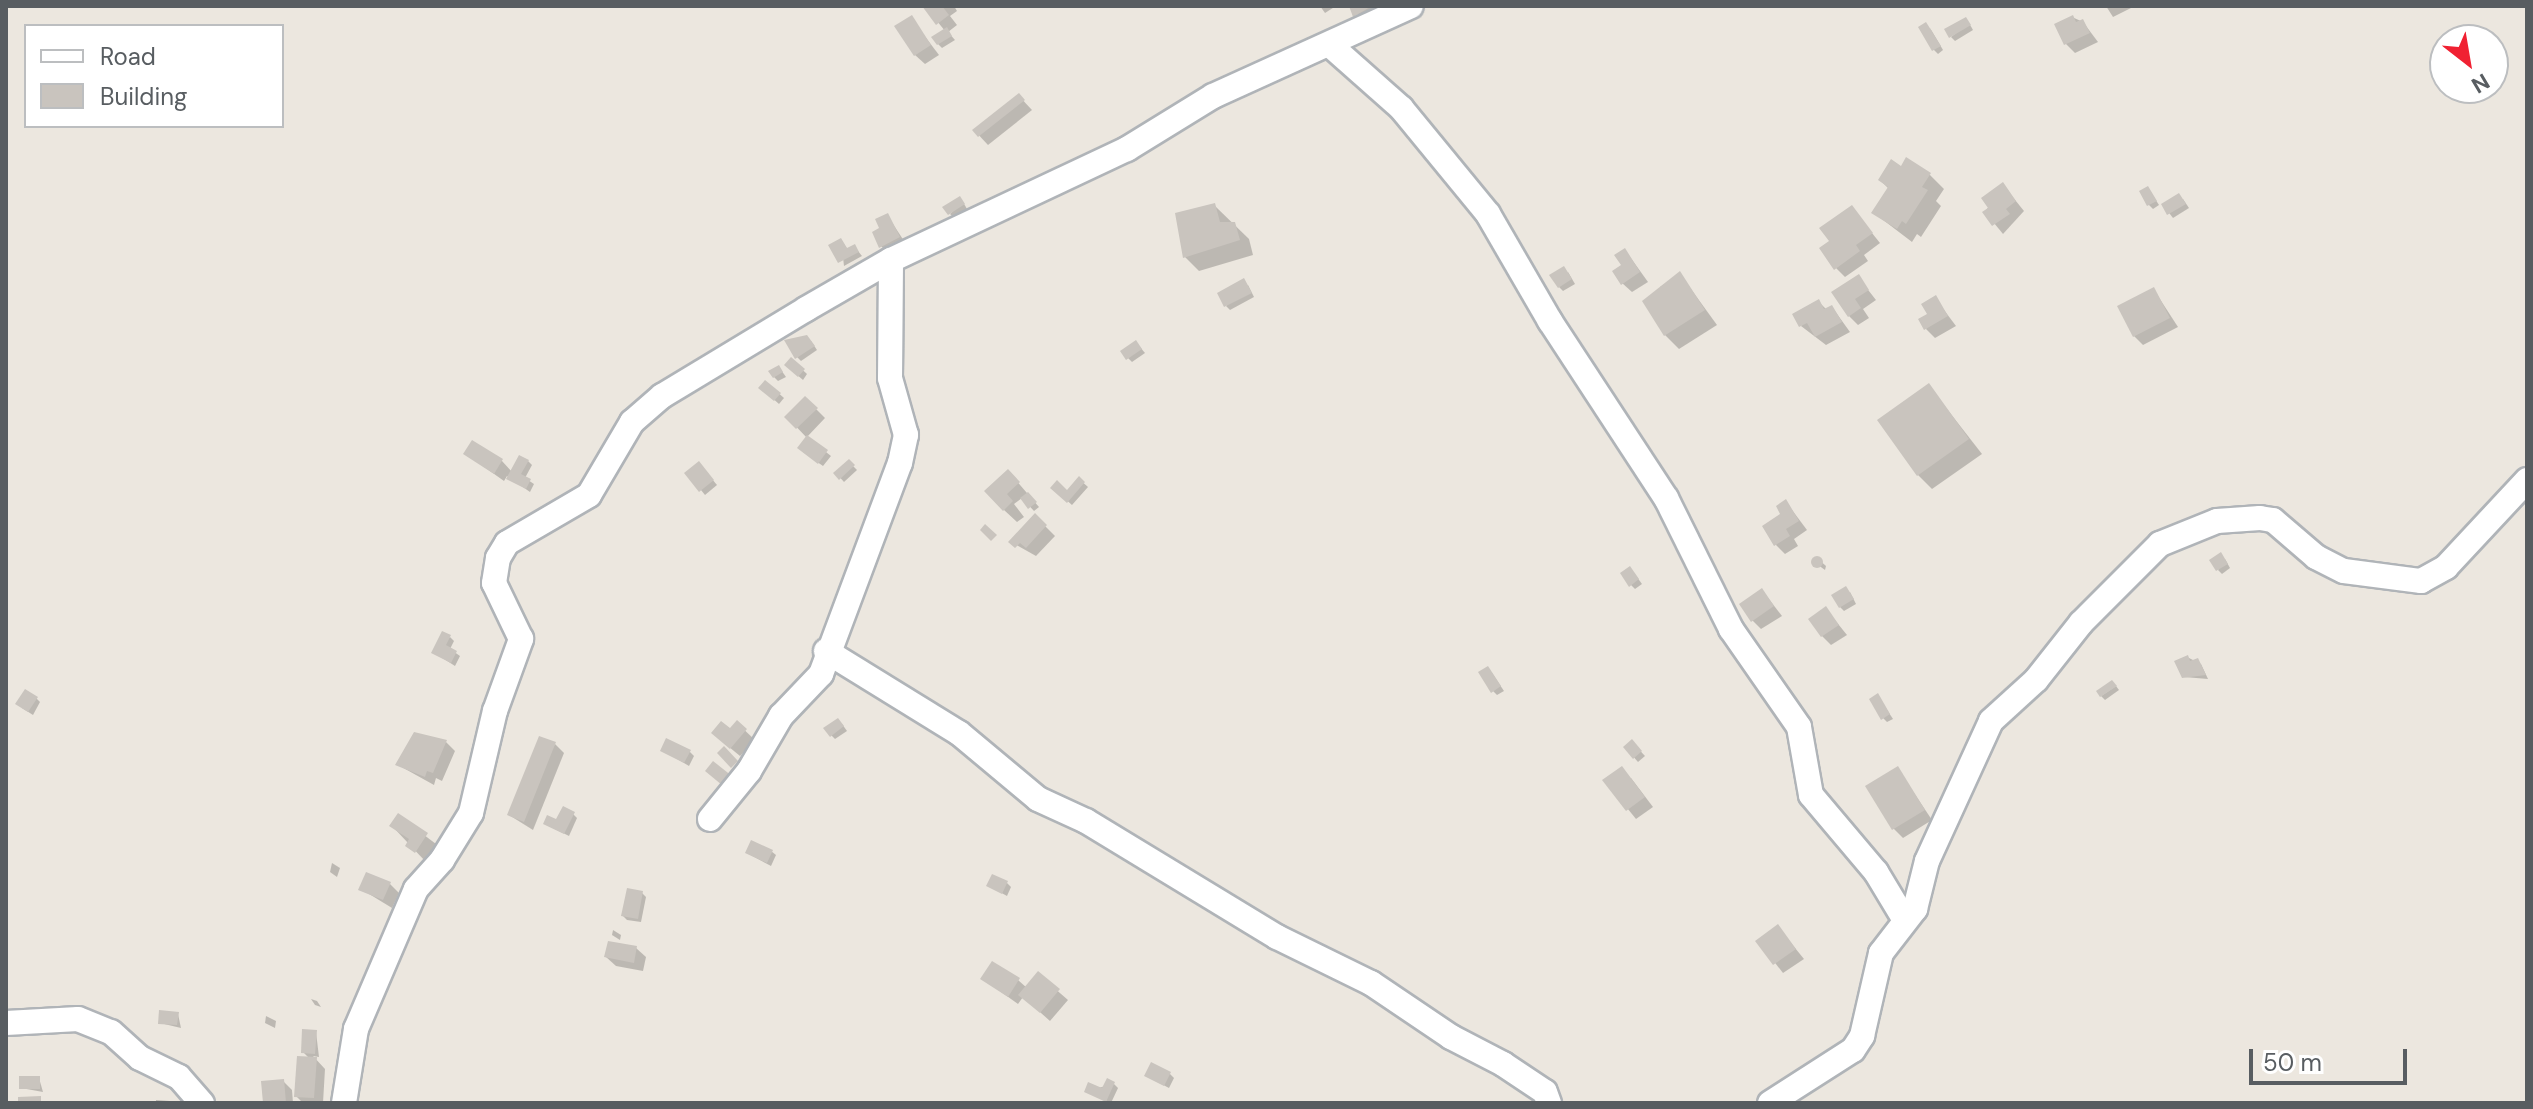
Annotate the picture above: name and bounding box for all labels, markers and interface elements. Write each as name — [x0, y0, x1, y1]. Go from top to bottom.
legend — [24, 24, 284, 128]
north arrow — [2429, 24, 2509, 104]
text: Road — [100, 41, 156, 72]
text: N — [2466, 67, 2495, 100]
text: Building — [100, 81, 187, 112]
scale bar — [2253, 1033, 2411, 1083]
text: 50 m — [2263, 1047, 2322, 1078]

